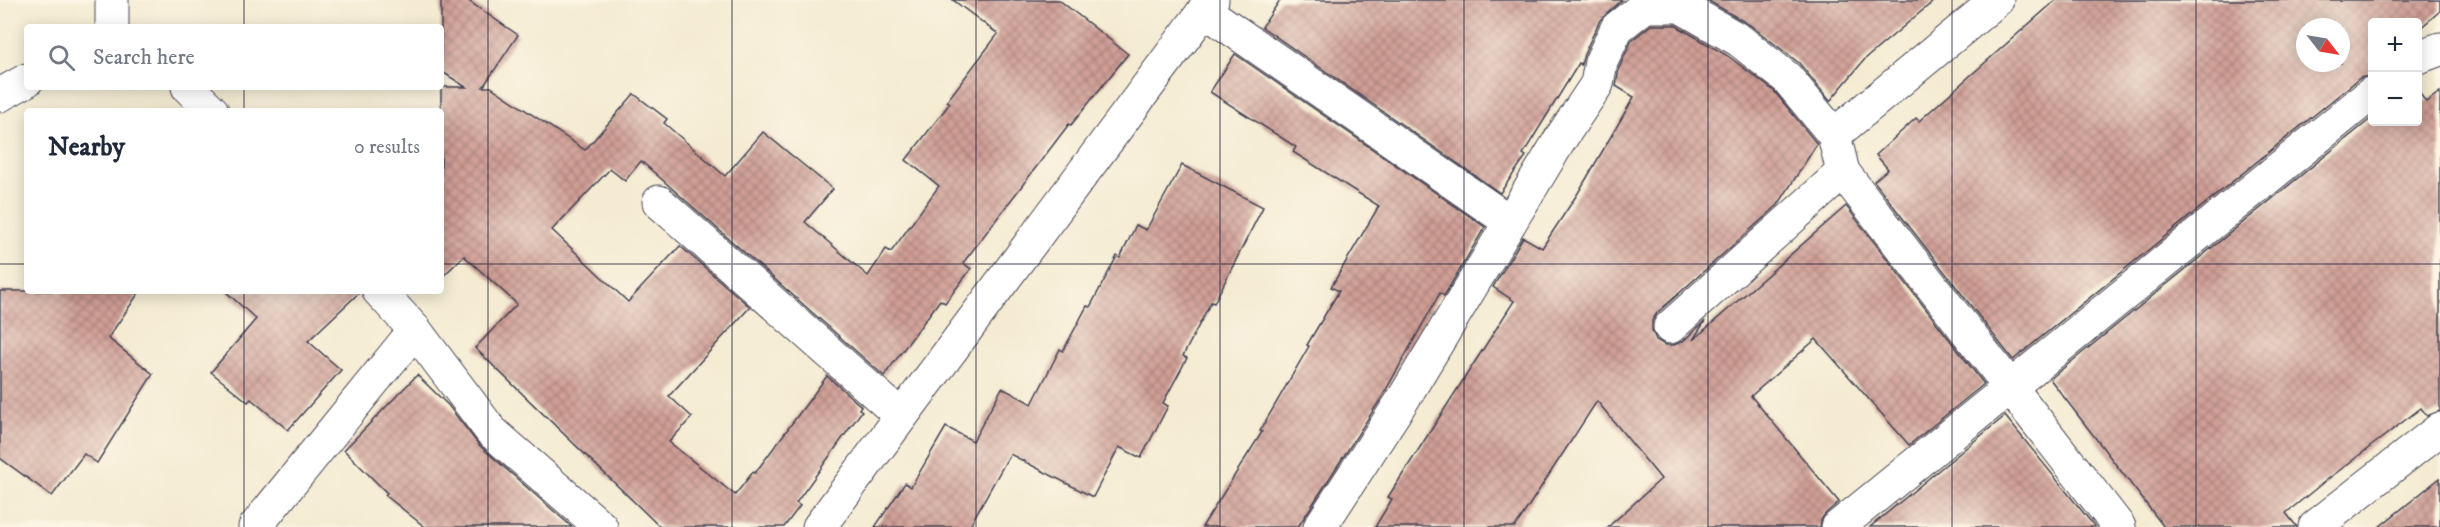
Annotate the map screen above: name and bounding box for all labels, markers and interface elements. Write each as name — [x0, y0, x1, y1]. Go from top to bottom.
north arrow — [2296, 18, 2350, 72]
map controls — [2368, 18, 2422, 126]
button: + — [2368, 18, 2422, 72]
search box — [24, 24, 444, 90]
icon: search — [45, 41, 78, 74]
text: Search here — [93, 44, 195, 71]
button: − — [2368, 72, 2422, 126]
text: Nearby — [48, 131, 125, 164]
text: 0 results — [354, 135, 420, 160]

